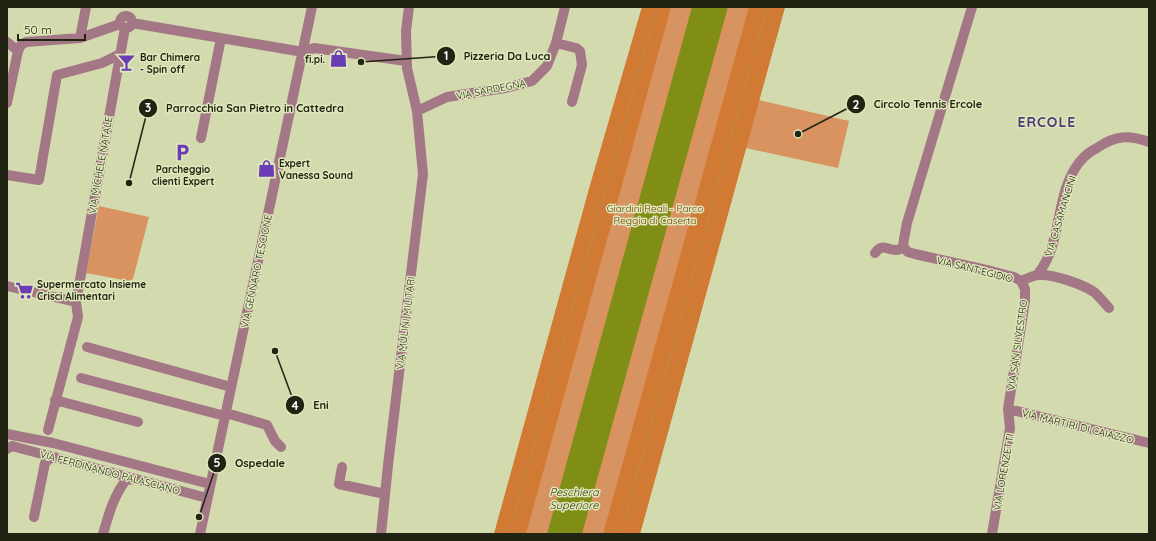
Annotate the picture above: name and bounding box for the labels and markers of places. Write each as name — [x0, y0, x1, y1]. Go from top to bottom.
callout: Pizzeria Da Luca — [436, 45, 559, 68]
shop icon: fi.pi. — [328, 49, 348, 69]
place label: Bar Chimera - Spin off — [140, 51, 200, 76]
bar icon: Bar Chimera - Spin off — [117, 53, 137, 73]
place label: fi.pi. — [305, 53, 325, 66]
callout: Circolo Tennis Ercole — [846, 93, 990, 116]
callout: Parrocchia San Pietro in Cattedra — [138, 96, 352, 119]
parking icon: Parcheggio clienti Expert — [173, 142, 193, 162]
place label: Expert Vanessa Sound — [279, 157, 353, 182]
shop icon: Expert Vanessa Sound — [256, 159, 276, 179]
place label: Parcheggio clienti Expert — [152, 163, 214, 188]
place label: Supermercato Insieme Crisci Alimentari — [37, 278, 146, 303]
supermarket icon: Supermercato Insieme Crisci Alimentari — [14, 280, 34, 300]
callout: Eni — [285, 394, 337, 417]
callout: Ospedale — [207, 452, 294, 475]

